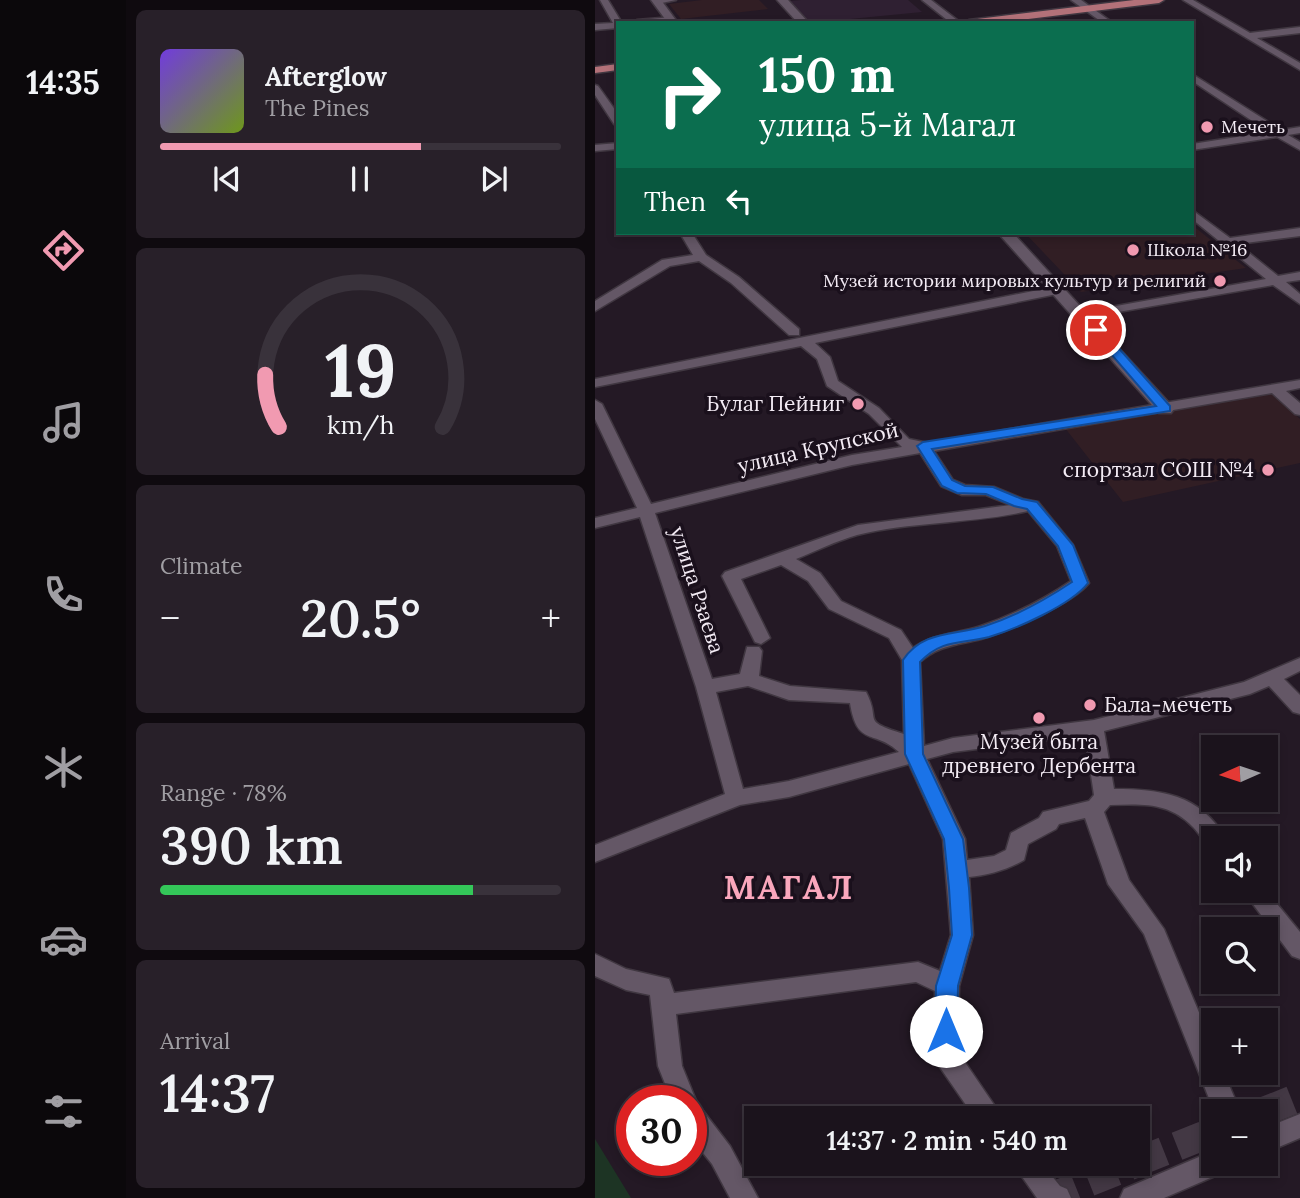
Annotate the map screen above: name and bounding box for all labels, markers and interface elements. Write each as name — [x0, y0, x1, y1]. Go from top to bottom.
text: 150 m — [759, 43, 895, 105]
icon: right — [644, 49, 735, 140]
text: Afterglow — [265, 60, 387, 93]
text: 14:35 — [26, 62, 100, 103]
text: The Pines — [265, 93, 370, 122]
text: улица 5-й Магал — [759, 104, 1016, 145]
place label: Мечеть — [1221, 115, 1285, 138]
marker: Мечеть — [1199, 119, 1215, 135]
icon: previous — [208, 160, 246, 198]
icon: pause — [341, 160, 379, 198]
icon: next — [475, 160, 513, 198]
icon: left — [720, 182, 758, 220]
text: Then — [644, 185, 706, 218]
icon: directions — [39, 226, 88, 275]
place label: Школа №16 — [1147, 238, 1248, 261]
marker: Школа №16 — [1125, 242, 1141, 258]
place label: Музей истории мировых культур и религий — [823, 269, 1206, 292]
marker: Музей истории мировых культур и религий — [1212, 273, 1228, 289]
pin — [1066, 300, 1126, 360]
icon: arrive — [1077, 311, 1115, 349]
text: 19 — [325, 325, 396, 418]
place label: Булаг Пейниг — [706, 390, 844, 417]
marker: Булаг Пейниг — [850, 396, 866, 412]
icon: music — [39, 398, 88, 447]
text: km/h — [327, 409, 394, 441]
street label: улица Крупской — [735, 416, 901, 479]
place label: спортзал СОШ №4 — [1063, 456, 1254, 483]
marker: спортзал СОШ №4 — [1260, 462, 1276, 478]
street label: улица Рзаева — [664, 523, 731, 657]
text: Climate — [160, 551, 242, 580]
icon: phone — [39, 570, 88, 619]
text: 20.5° — [300, 585, 421, 651]
text: − — [160, 594, 180, 642]
text: + — [541, 594, 561, 642]
place label: Бала-мечеть — [1104, 691, 1232, 718]
marker: Бала-мечеть — [1082, 697, 1098, 713]
marker: Музей быта древнего Дербента — [1031, 710, 1047, 726]
place label: Музей быта древнего Дербента — [942, 728, 1136, 779]
north arrow — [1201, 735, 1277, 812]
map controls — [1201, 735, 1278, 1176]
icon: climate — [39, 743, 88, 792]
text: Range · 78% — [160, 778, 287, 807]
text: 390 km — [160, 812, 343, 878]
button: sound — [1201, 826, 1278, 903]
district label: МАГАЛ — [724, 866, 854, 908]
icon: car — [39, 915, 88, 964]
button: search — [1201, 917, 1278, 994]
position arrow — [909, 994, 983, 1068]
button: + — [1201, 1008, 1278, 1085]
text: Arrival — [160, 1026, 230, 1055]
text: 14:37 — [160, 1060, 275, 1126]
speed limit sign: 30 — [616, 1085, 707, 1176]
icon: filters — [39, 1087, 88, 1136]
button: − — [1201, 1099, 1278, 1176]
text: 14:37 · 2 min · 540 m — [826, 1124, 1068, 1157]

